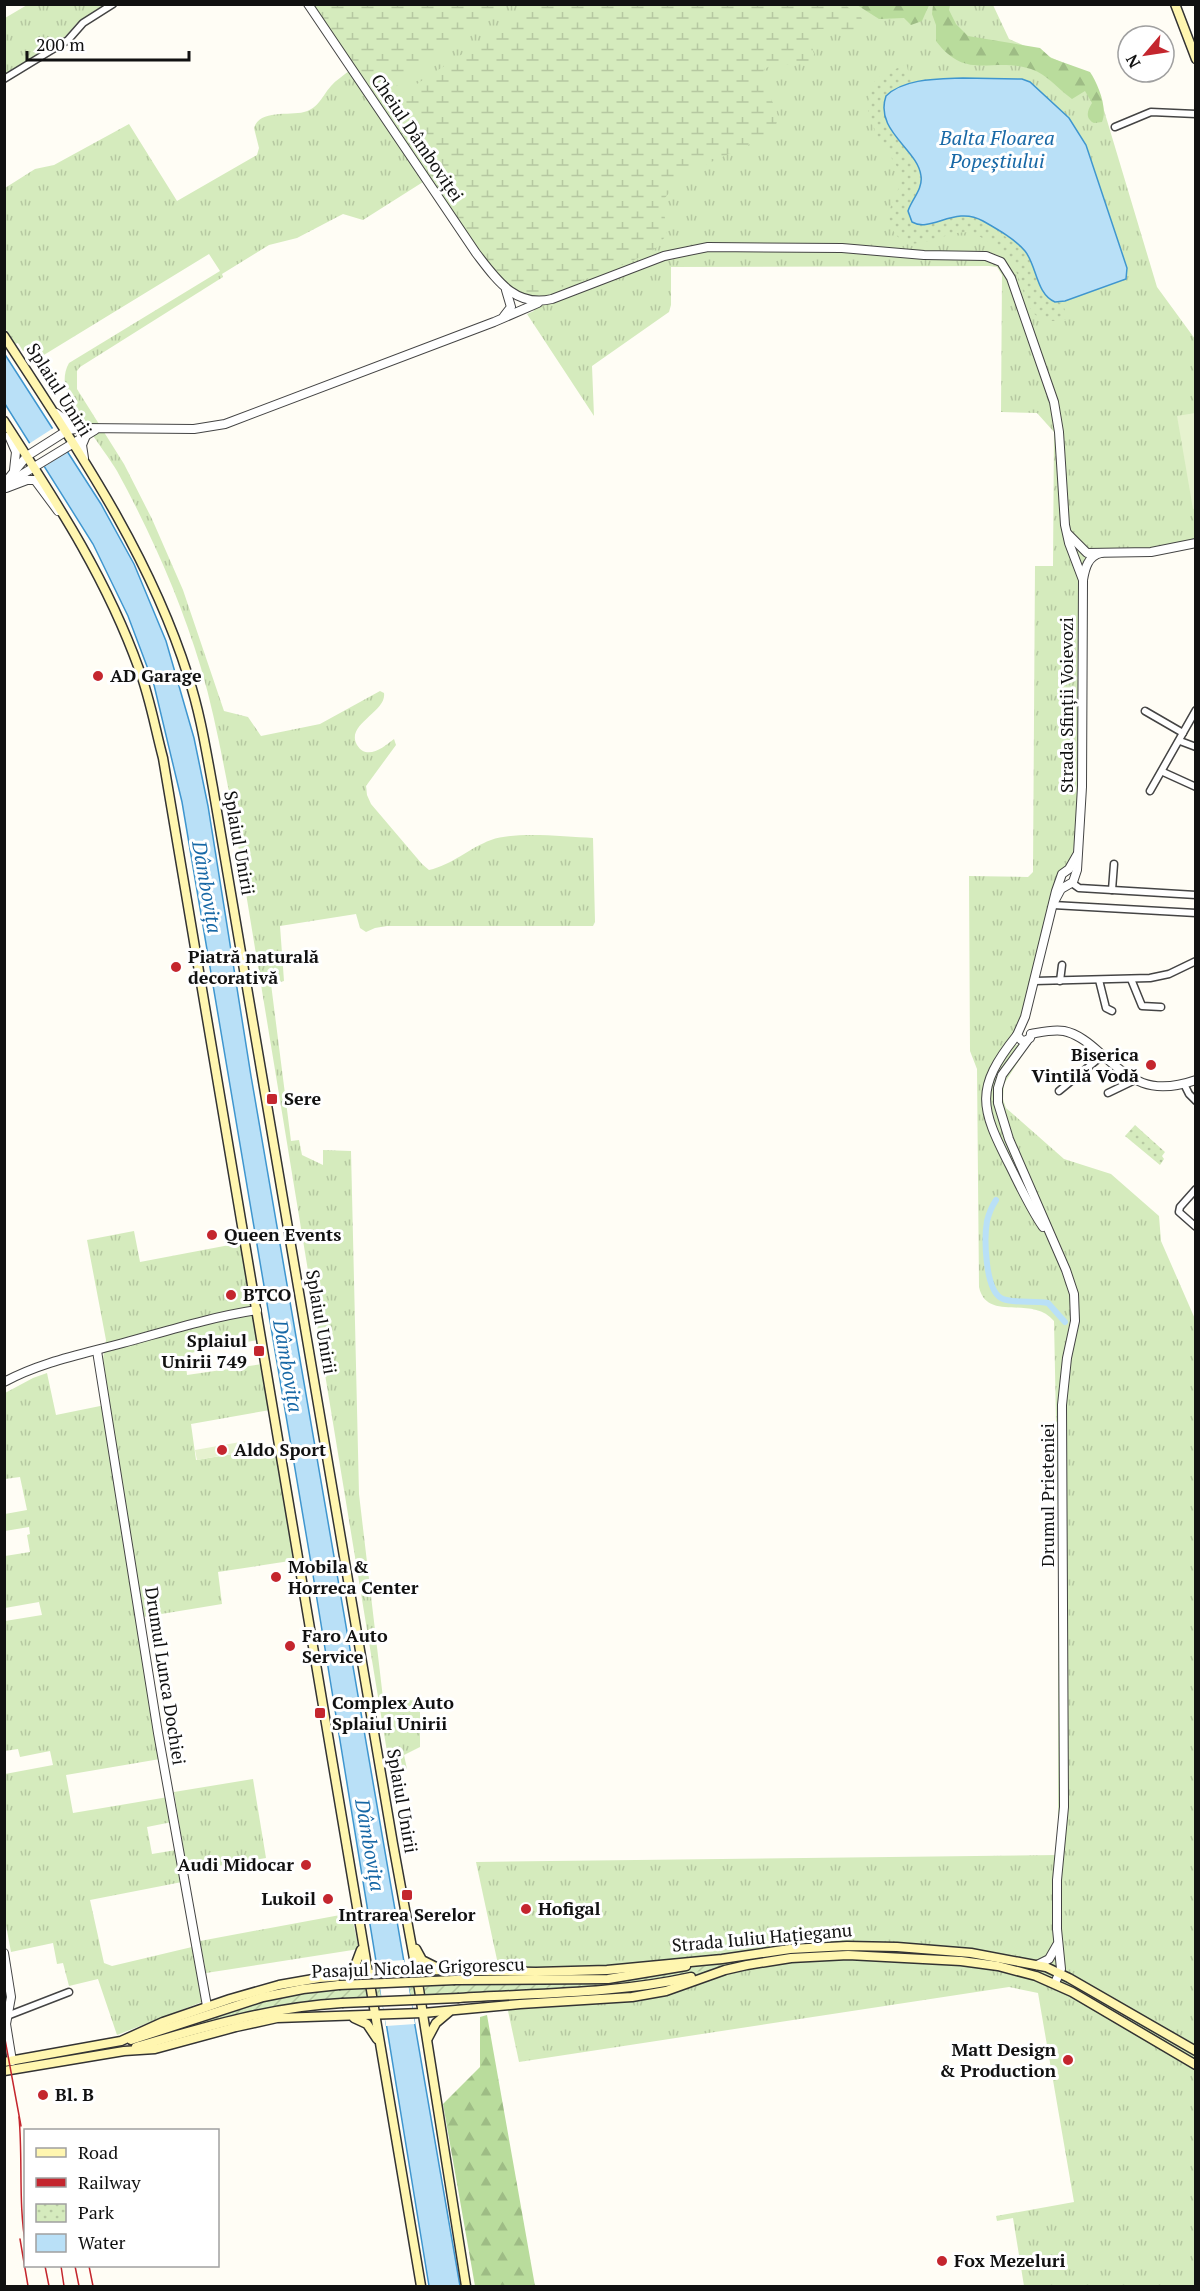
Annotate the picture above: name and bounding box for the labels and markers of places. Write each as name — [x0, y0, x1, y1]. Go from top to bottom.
place label: AD Garage — [110, 663, 202, 687]
marker: AD Garage — [91, 669, 105, 683]
place label: Piatră naturală decorativă — [188, 944, 319, 989]
marker: Piatră naturală decorativă — [169, 960, 183, 974]
place label: Biserica Vintilă Vodă — [1032, 1042, 1139, 1087]
marker: Biserica Vintilă Vodă — [1144, 1058, 1158, 1072]
place label: Sere — [284, 1086, 321, 1110]
marker: Sere — [265, 1092, 279, 1106]
place label: Queen Events — [224, 1222, 341, 1246]
marker: Queen Events — [205, 1228, 219, 1242]
place label: BTCO — [243, 1282, 291, 1306]
marker: BTCO — [224, 1288, 238, 1302]
place label: Splaiul Unirii 749 — [161, 1328, 247, 1373]
marker: Splaiul Unirii 749 — [252, 1344, 266, 1358]
place label: Aldo Sport — [234, 1437, 326, 1461]
marker: Aldo Sport — [215, 1443, 229, 1457]
place label: Mobila & Horreca Center — [288, 1554, 419, 1599]
marker: Mobila & Horreca Center — [269, 1570, 283, 1584]
place label: Faro Auto Service — [302, 1623, 388, 1668]
marker: Faro Auto Service — [283, 1639, 297, 1653]
place label: Complex Auto Splaiul Unirii — [332, 1690, 454, 1735]
marker: Complex Auto Splaiul Unirii — [313, 1706, 327, 1720]
place label: Audi Midocar — [177, 1852, 294, 1876]
marker: Audi Midocar — [299, 1858, 313, 1872]
place label: Lukoil — [261, 1886, 316, 1910]
marker: Intrarea Serelor — [400, 1888, 414, 1902]
marker: Lukoil — [321, 1892, 335, 1906]
place label: Hofigal — [538, 1896, 601, 1920]
place label: Intrarea Serelor — [338, 1902, 476, 1926]
marker: Hofigal — [519, 1902, 533, 1916]
place label: Matt Design & Production — [939, 2037, 1056, 2082]
marker: Matt Design & Production — [1061, 2053, 1075, 2067]
place label: Bl. B — [55, 2082, 94, 2106]
marker: Bl. B — [36, 2088, 50, 2102]
place label: Fox Mezeluri — [954, 2248, 1066, 2272]
marker: Fox Mezeluri — [935, 2254, 949, 2268]

